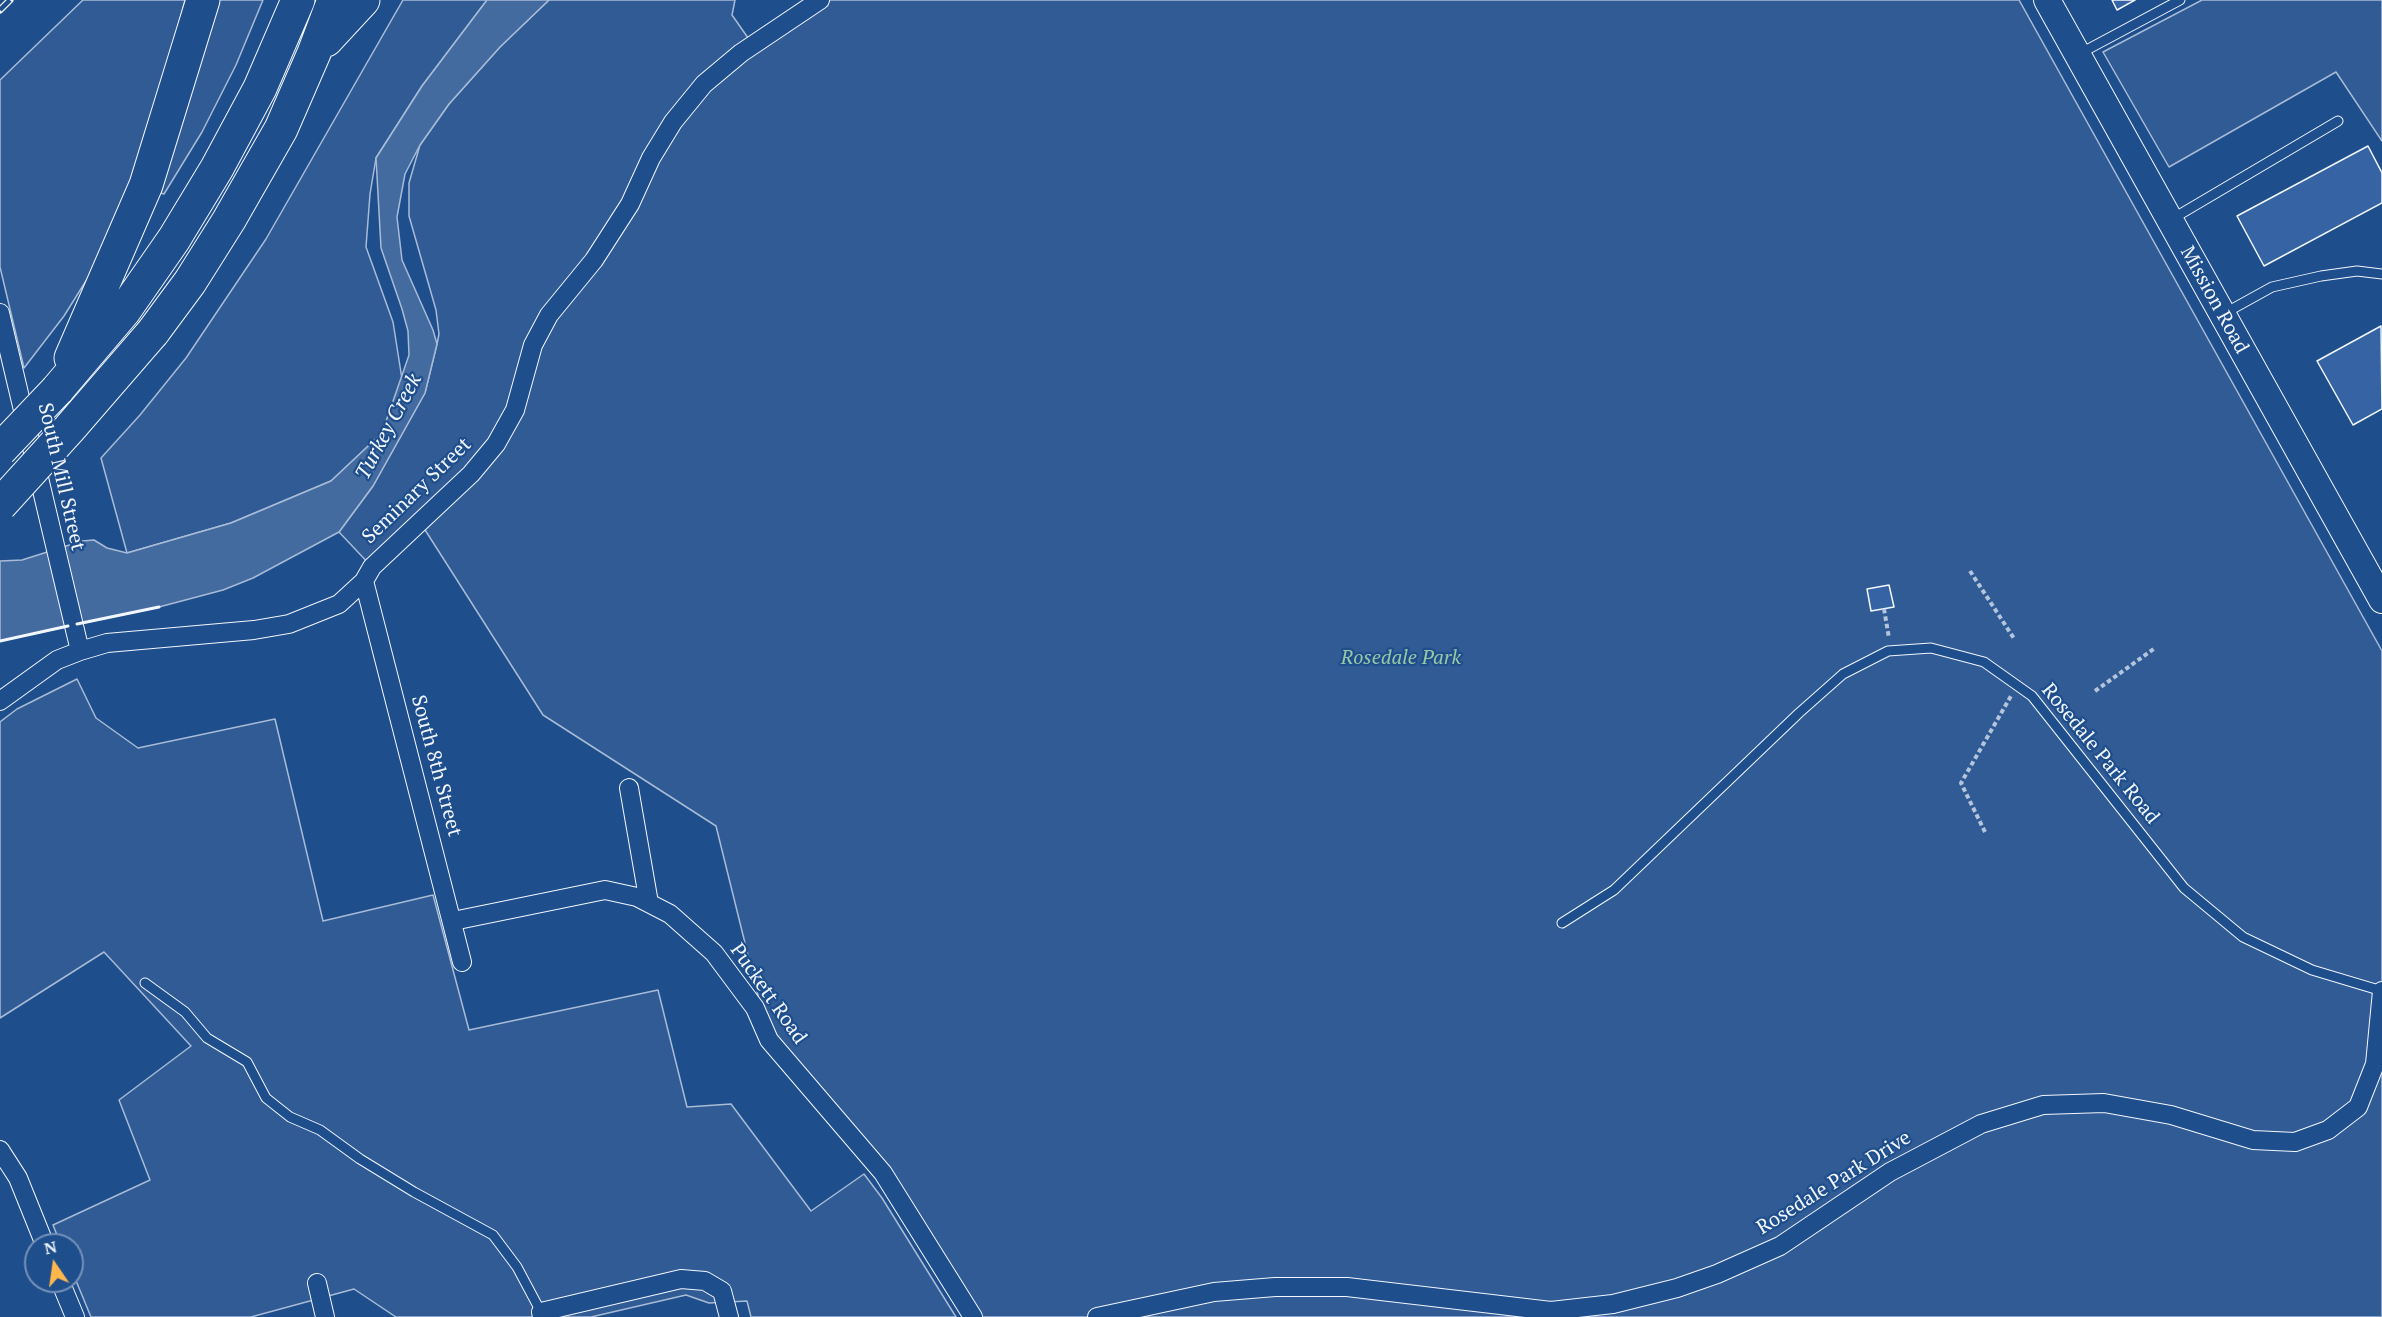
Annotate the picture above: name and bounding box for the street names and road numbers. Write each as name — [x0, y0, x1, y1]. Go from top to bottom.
street label: Mission Road — [2175, 242, 2253, 358]
street label: South Mill Street — [32, 401, 90, 553]
street label: Seminary Street — [357, 433, 477, 549]
street label: Rosedale Park Road — [2036, 679, 2164, 829]
street label: South 8th Street — [406, 693, 466, 839]
street label: Puckett Road — [725, 939, 811, 1049]
street label: Rosedale Park Drive — [1753, 1126, 1915, 1240]

